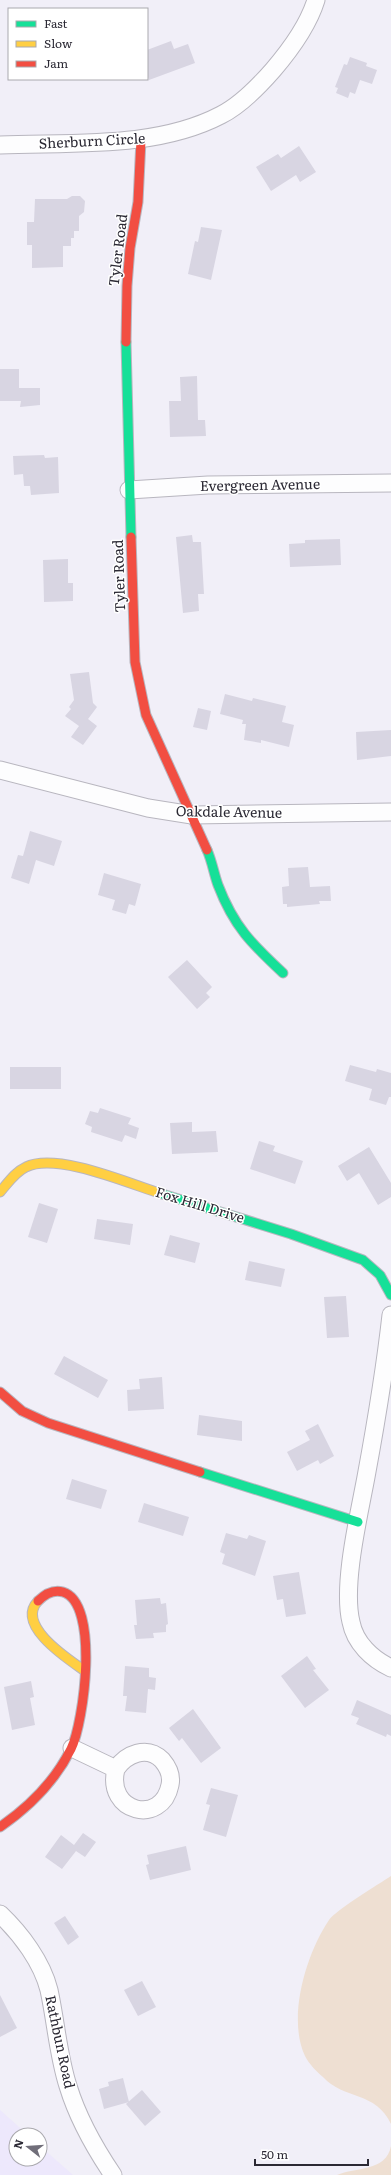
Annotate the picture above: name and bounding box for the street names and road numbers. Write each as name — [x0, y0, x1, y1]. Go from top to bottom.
street label: Sherburn Circle — [38, 127, 146, 153]
street label: Tyler Road — [103, 212, 131, 287]
street label: Evergreen Avenue — [200, 473, 320, 495]
street label: Tyler Road — [107, 539, 129, 613]
street label: Oakdale Avenue — [176, 800, 282, 822]
street label: Fox Hill Drive — [153, 1181, 247, 1227]
street label: Rathbun Road — [41, 1993, 81, 2091]

